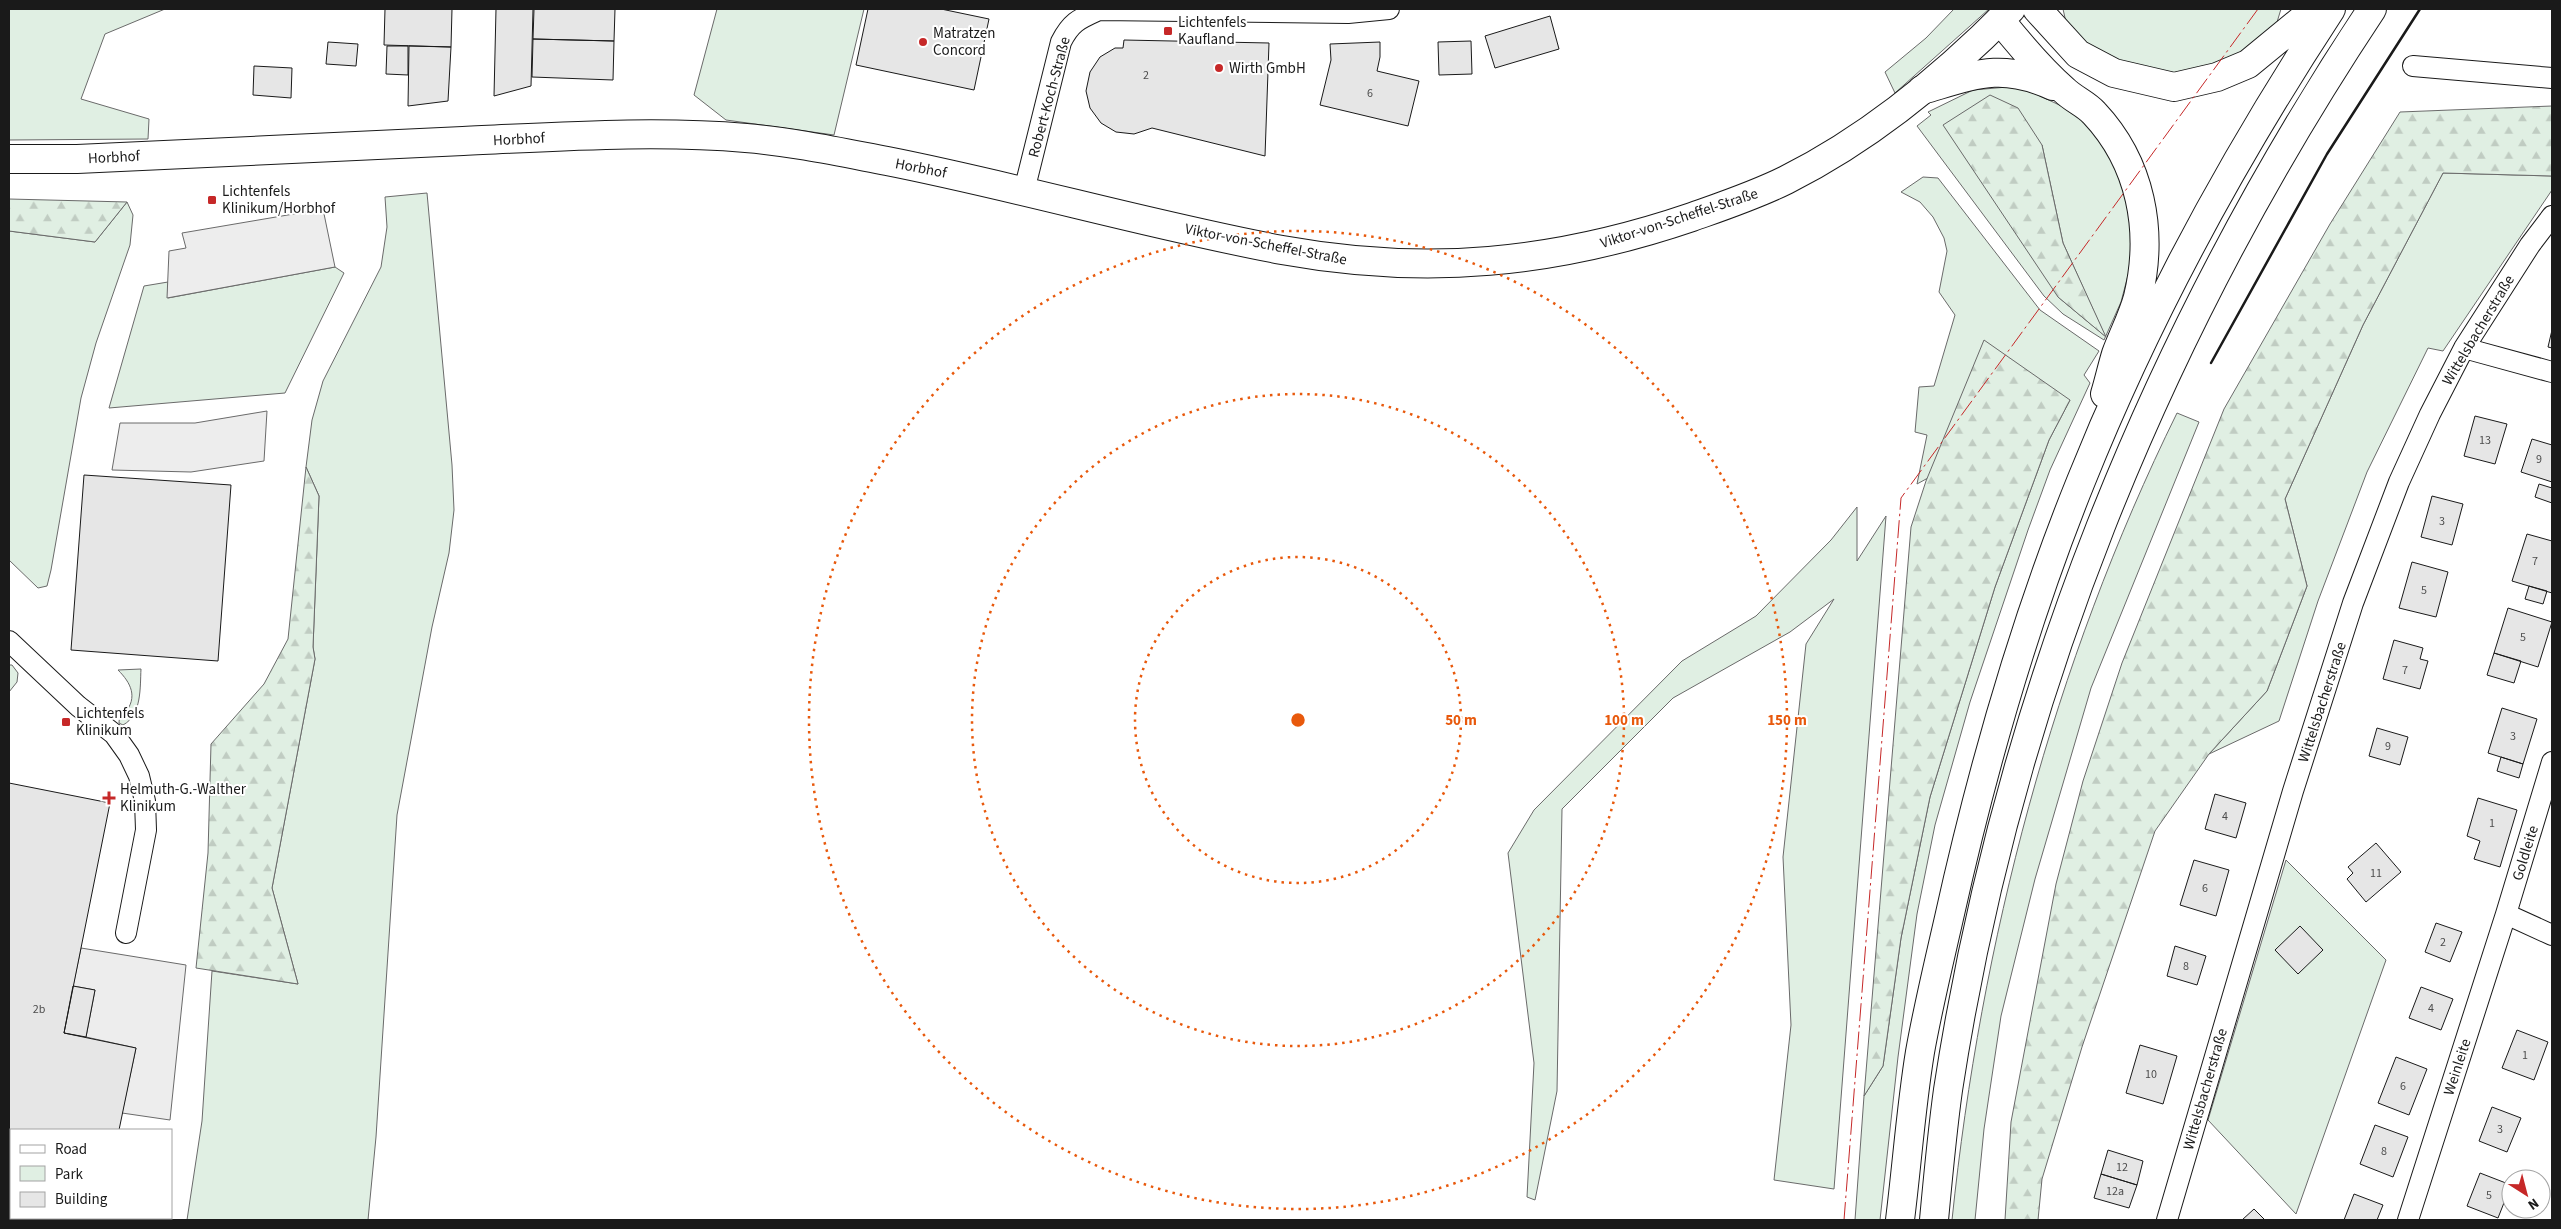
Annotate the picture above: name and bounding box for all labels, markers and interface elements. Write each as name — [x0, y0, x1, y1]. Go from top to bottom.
place label: Lichtenfels Kaufland — [1178, 12, 1246, 50]
place label: Matratzen Concord — [933, 23, 995, 61]
marker: Lichtenfels Kaufland — [1162, 25, 1174, 37]
street label: Robert-Koch-Straße — [1023, 34, 1076, 160]
marker: Matratzen Concord — [917, 36, 929, 48]
place label: Wirth GmbH — [1229, 58, 1306, 79]
marker: Wirth GmbH — [1213, 62, 1225, 74]
house number: 2 — [1143, 67, 1149, 84]
house number: 6 — [1367, 85, 1373, 102]
street label: Horbhof — [492, 128, 546, 151]
street label: Horbhof — [87, 146, 141, 169]
street label: Horbhof — [893, 153, 949, 184]
place label: Lichtenfels Klinikum/Horbhof — [222, 181, 336, 219]
street label: Viktor-von-Scheffel-Straße — [1598, 183, 1761, 254]
marker: Lichtenfels Klinikum/Horbhof — [206, 194, 218, 206]
street label: Viktor-von-Scheffel-Straße — [1183, 218, 1349, 270]
street label: Wittelsbacherstraße — [2437, 271, 2520, 389]
house number: 13 — [2479, 432, 2491, 449]
house number: 9 — [2536, 451, 2542, 468]
house number: 3 — [2439, 513, 2445, 530]
house number: 7 — [2532, 553, 2538, 570]
house number: 5 — [2421, 582, 2427, 599]
house number: 5 — [2520, 629, 2526, 646]
street label: Wittelsbacherstraße — [2293, 639, 2352, 765]
house number: 7 — [2402, 662, 2408, 679]
place label: Lichtenfels Klinikum — [76, 703, 144, 741]
text: 50 m — [1445, 710, 1477, 731]
text: 100 m — [1604, 710, 1644, 731]
text: 150 m — [1767, 710, 1807, 731]
centre of rings — [1289, 711, 1307, 729]
marker: Lichtenfels Klinikum — [60, 716, 72, 728]
house number: 3 — [2510, 728, 2516, 745]
house number: 9 — [2385, 738, 2391, 755]
place label: Helmuth-G.-Walther Klinikum — [120, 779, 247, 817]
marker: Helmuth-G.-Walther Klinikum — [102, 791, 116, 805]
house number: 4 — [2222, 808, 2228, 825]
house number: 1 — [2489, 815, 2495, 832]
street label: Goldleite — [2507, 823, 2544, 883]
house number: 11 — [2370, 865, 2382, 882]
house number: 6 — [2202, 880, 2208, 897]
house number: 2 — [2440, 934, 2446, 951]
house number: 8 — [2183, 958, 2189, 975]
house number: 4 — [2428, 1000, 2434, 1017]
house number: 2b — [33, 1001, 46, 1018]
street label: Wittelsbacherstraße — [2178, 1026, 2233, 1152]
street label: Weinleite — [2438, 1036, 2476, 1098]
house number: 1 — [2522, 1047, 2528, 1064]
house number: 10 — [2145, 1066, 2157, 1083]
house number: 6 — [2400, 1078, 2406, 1095]
house number: 3 — [2497, 1121, 2503, 1138]
legend — [10, 1129, 172, 1219]
text: Road — [55, 1139, 87, 1160]
house number: 8 — [2381, 1143, 2387, 1160]
house number: 12 — [2116, 1159, 2128, 1176]
text: Park — [55, 1164, 84, 1185]
north arrow — [2501, 1169, 2551, 1219]
house number: 12a — [2106, 1183, 2124, 1200]
house number: 5 — [2486, 1187, 2492, 1204]
text: Building — [55, 1189, 108, 1210]
text: N — [2523, 1193, 2543, 1215]

